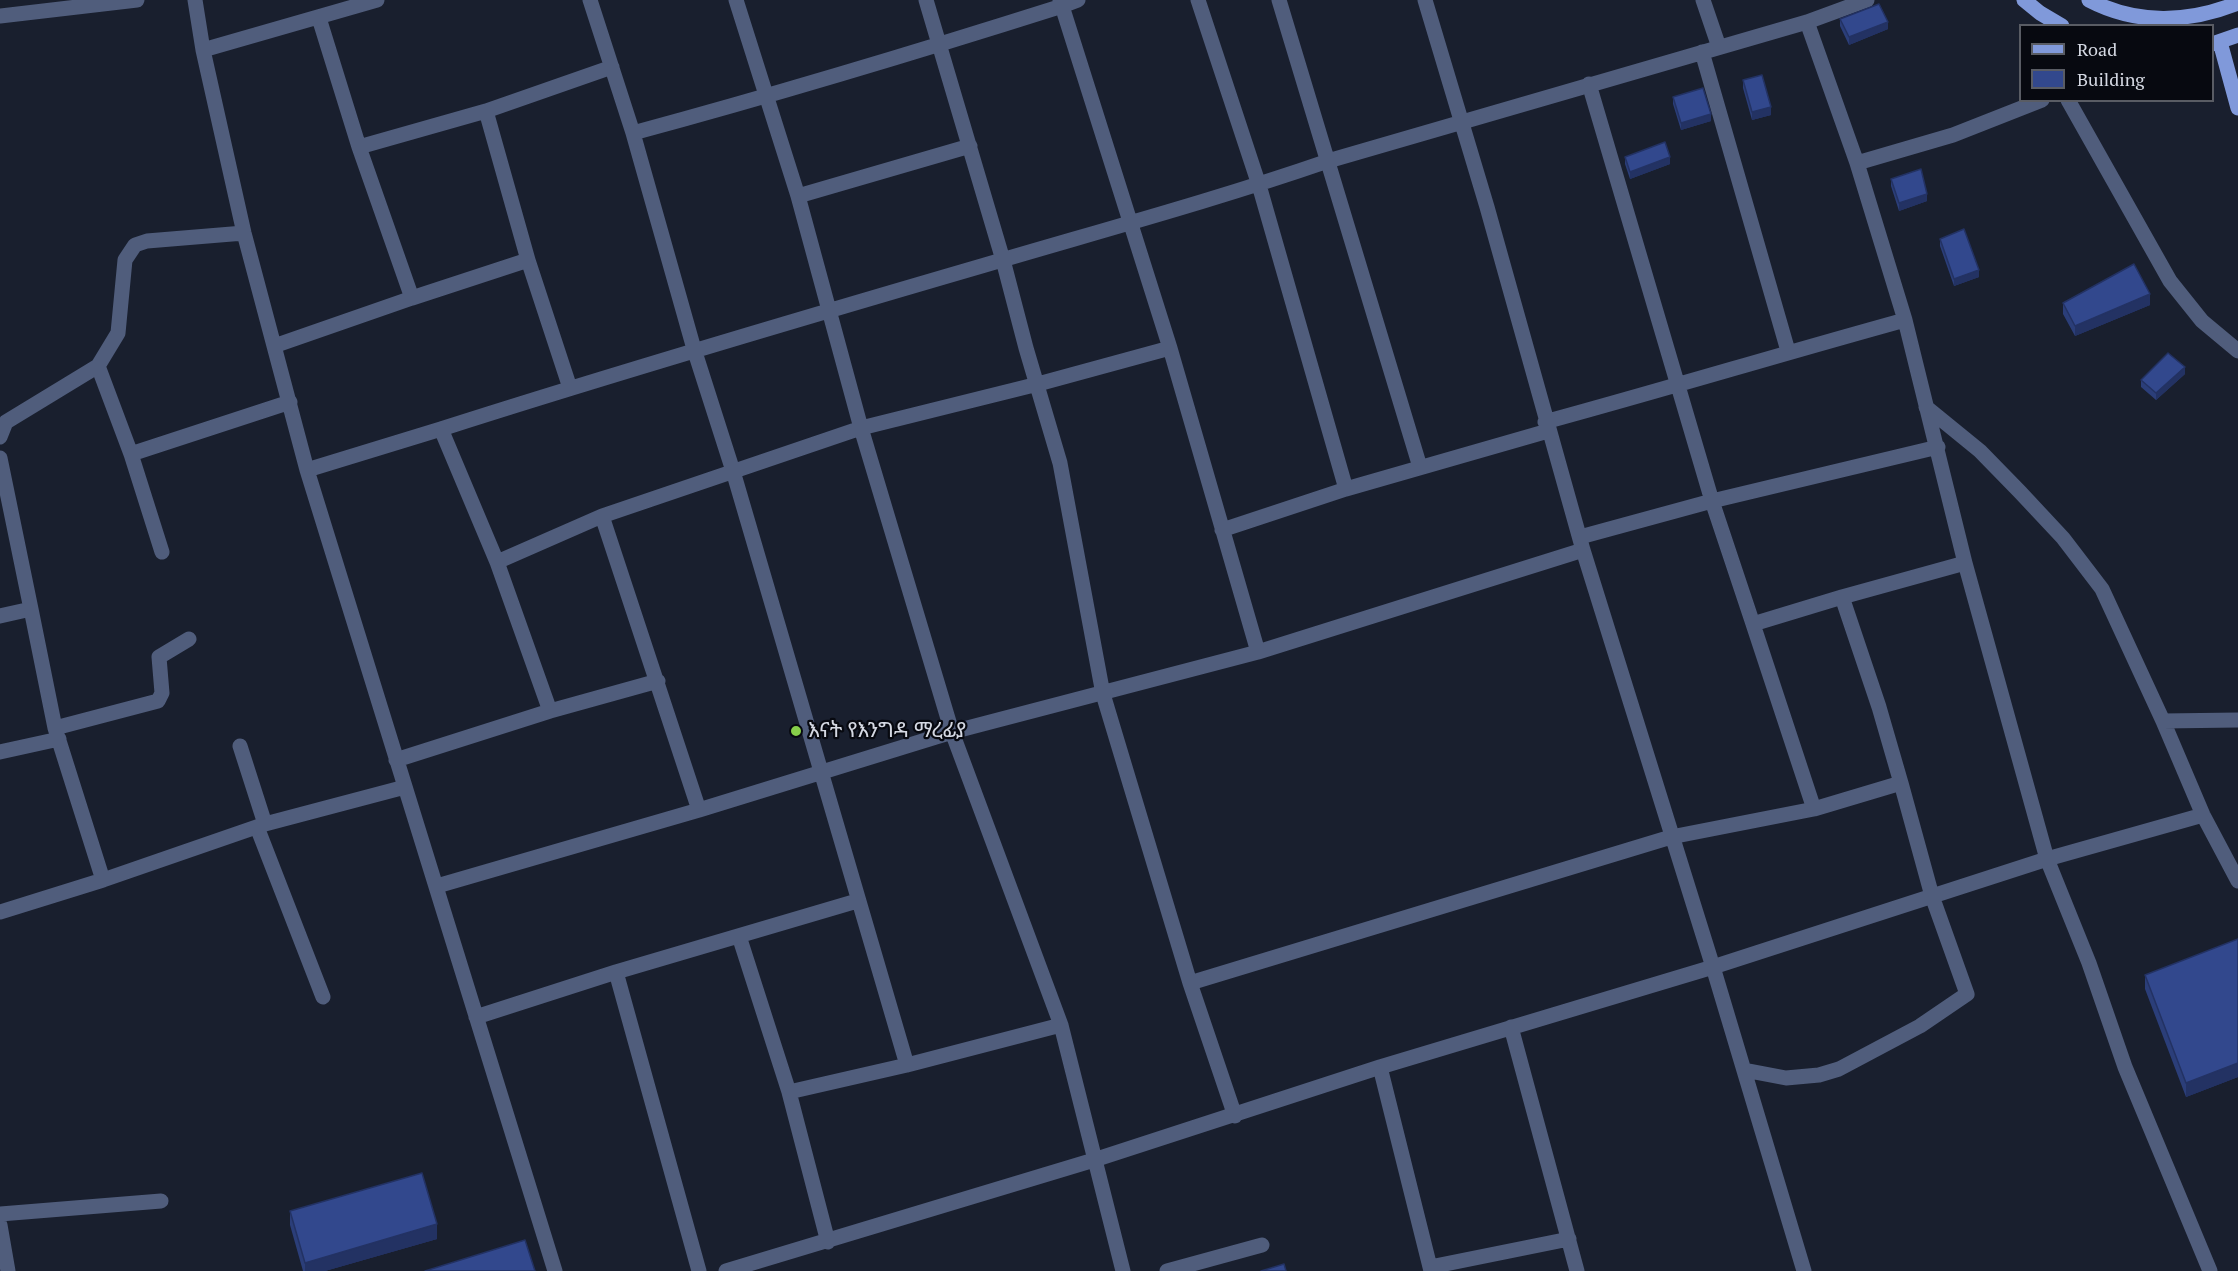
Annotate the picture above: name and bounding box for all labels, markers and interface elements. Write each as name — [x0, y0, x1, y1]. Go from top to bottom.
legend — [2019, 24, 2214, 102]
text: Road — [2077, 37, 2117, 61]
text: Building — [2077, 67, 2145, 91]
place label: እናት የእንግዳ ማረፊያ — [808, 718, 966, 744]
marker: እናት የእንግዳ ማረፊያ — [789, 724, 803, 738]

